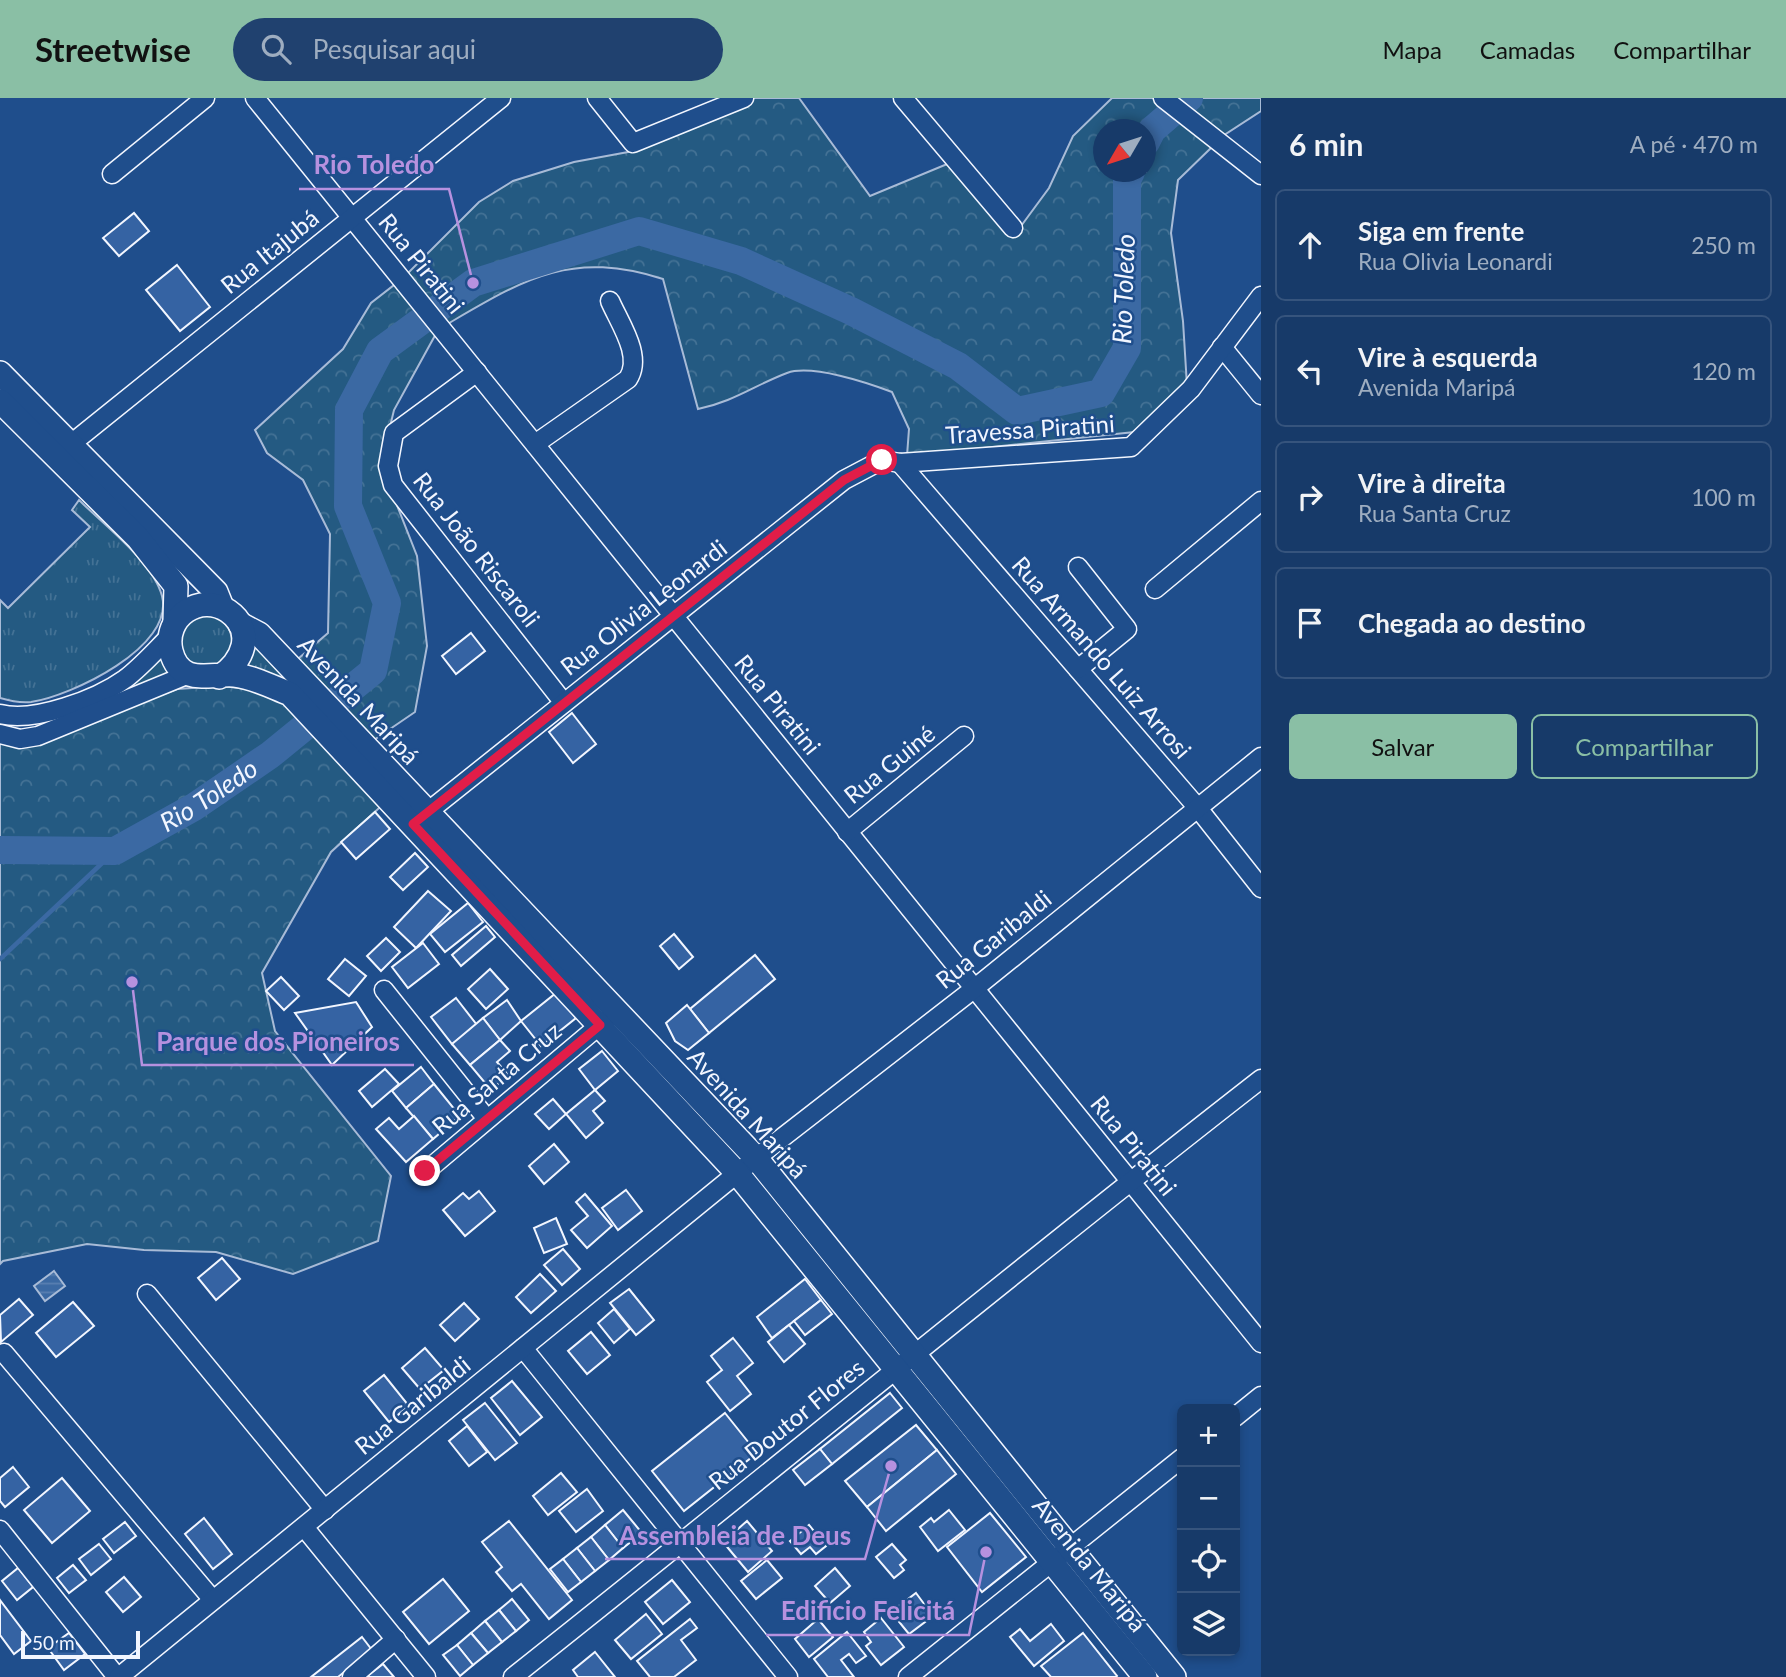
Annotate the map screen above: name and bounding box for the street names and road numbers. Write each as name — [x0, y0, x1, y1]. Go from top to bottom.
street label: Rua Itajubá — [214, 203, 324, 299]
street label: Rua Piratini — [373, 207, 471, 319]
street label: Travessa Piratini — [944, 408, 1116, 449]
street label: Rua João Riscaroli — [408, 466, 546, 632]
street label: Rua Olivia Leonardi — [554, 533, 732, 681]
street label: Rua Armando Luiz Arrosi — [1006, 550, 1198, 764]
street label: Avenida Maripá — [292, 630, 426, 770]
street label: Rua Piratini — [729, 648, 827, 760]
street label: Rua Guiné — [838, 718, 940, 809]
street label: Rua Garibaldi — [929, 883, 1057, 994]
street label: Rua Santa Cruz — [426, 1015, 567, 1140]
street label: Avenida Maripá — [682, 1042, 814, 1184]
street label: Rua Piratini — [1085, 1089, 1183, 1201]
street label: Rua Garibaldi — [348, 1349, 476, 1460]
street label: Rua Doutor Flores — [703, 1352, 870, 1495]
street label: Avenida Maripá — [1027, 1491, 1153, 1637]

